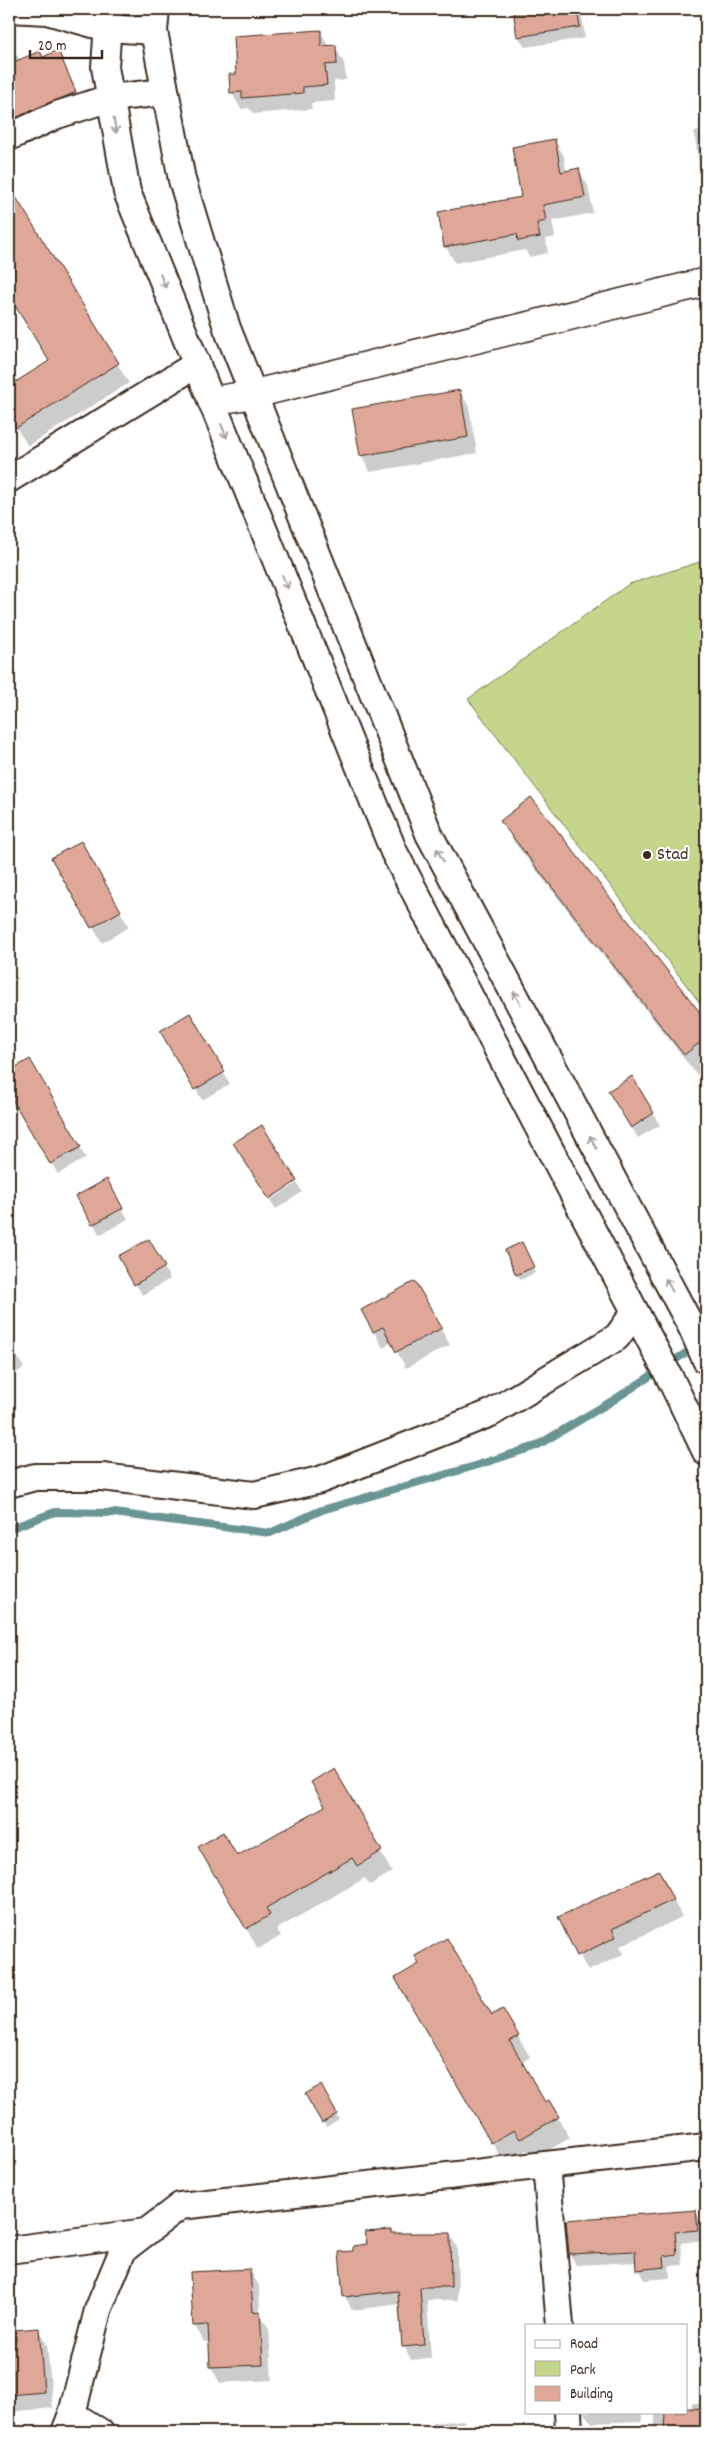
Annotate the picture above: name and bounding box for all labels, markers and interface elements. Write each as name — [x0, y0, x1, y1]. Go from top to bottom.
scale bar — [30, 28, 102, 60]
text: 20 m — [38, 36, 66, 58]
one-way arrow — [111, 118, 121, 134]
one-way arrow — [159, 273, 168, 288]
one-way arrow — [220, 423, 229, 439]
one-way arrow — [281, 574, 290, 589]
place label: Stad — [657, 843, 688, 868]
one-way arrow — [435, 848, 445, 862]
marker: Stad — [641, 849, 653, 861]
one-way arrow — [512, 991, 521, 1006]
one-way arrow — [588, 1134, 598, 1149]
one-way arrow — [664, 1278, 673, 1293]
legend — [525, 2324, 688, 2414]
text: Road — [570, 2334, 598, 2356]
text: Park — [570, 2360, 596, 2382]
text: Building — [570, 2384, 613, 2406]

